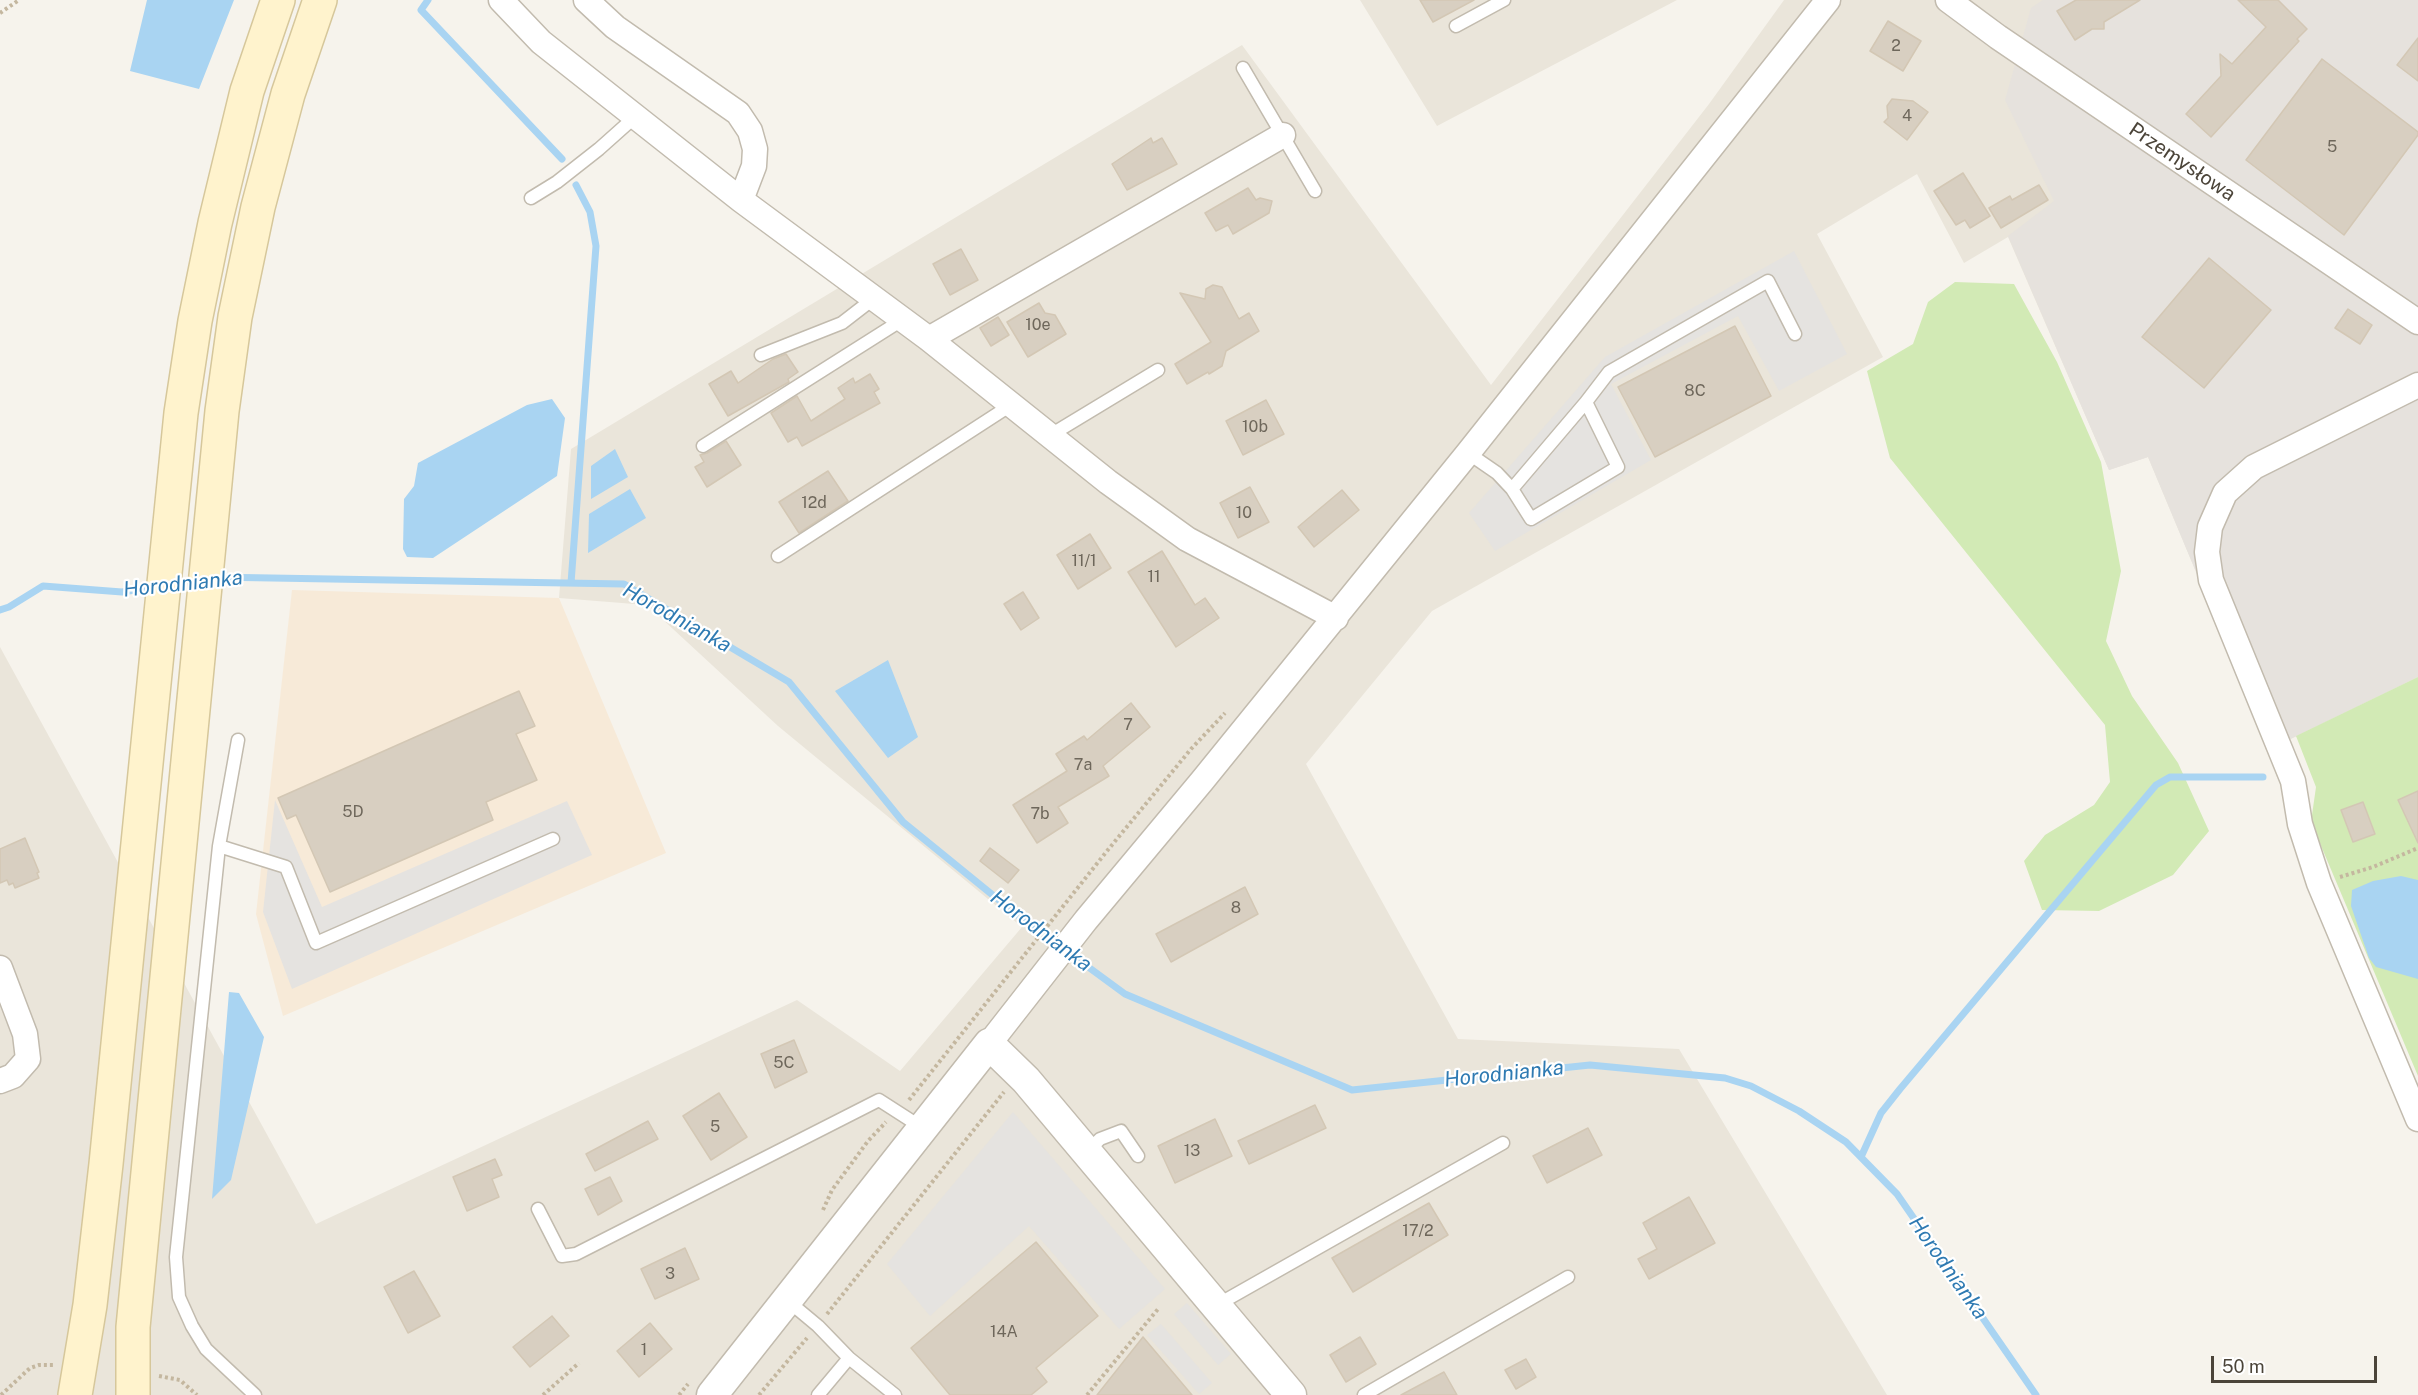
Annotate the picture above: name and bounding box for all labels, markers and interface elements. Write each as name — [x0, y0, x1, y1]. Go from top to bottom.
house number: 2 — [1891, 36, 1901, 56]
house number: 4 — [1902, 106, 1912, 126]
street label: Przemysłowa — [2124, 118, 2240, 206]
house number: 5 — [2327, 137, 2337, 157]
house number: 10e — [1025, 315, 1051, 335]
house number: 8C — [1684, 381, 1706, 401]
house number: 10b — [1242, 417, 1268, 437]
house number: 12d — [801, 493, 827, 513]
house number: 10 — [1236, 503, 1252, 523]
house number: 11/1 — [1071, 551, 1097, 571]
water label: Horodnianka — [122, 565, 244, 603]
house number: 11 — [1147, 567, 1161, 587]
water label: Horodnianka — [618, 578, 736, 658]
house number: 7 — [1123, 715, 1133, 735]
house number: 7a — [1074, 755, 1092, 775]
house number: 5D — [342, 802, 364, 822]
house number: 7b — [1031, 804, 1049, 824]
water label: Horodnianka — [985, 885, 1097, 977]
house number: 8 — [1231, 898, 1241, 918]
house number: 5C — [773, 1053, 795, 1073]
water label: Horodnianka — [1443, 1055, 1565, 1093]
house number: 5 — [710, 1117, 720, 1137]
house number: 13 — [1184, 1141, 1200, 1161]
water label: Horodnianka — [1903, 1212, 1993, 1324]
house number: 17/2 — [1402, 1221, 1434, 1241]
house number: 3 — [665, 1264, 675, 1284]
house number: 14A — [990, 1322, 1018, 1342]
house number: 1 — [641, 1340, 647, 1360]
scale bar — [2214, 1344, 2380, 1382]
text: 50 m — [2222, 1356, 2265, 1377]

